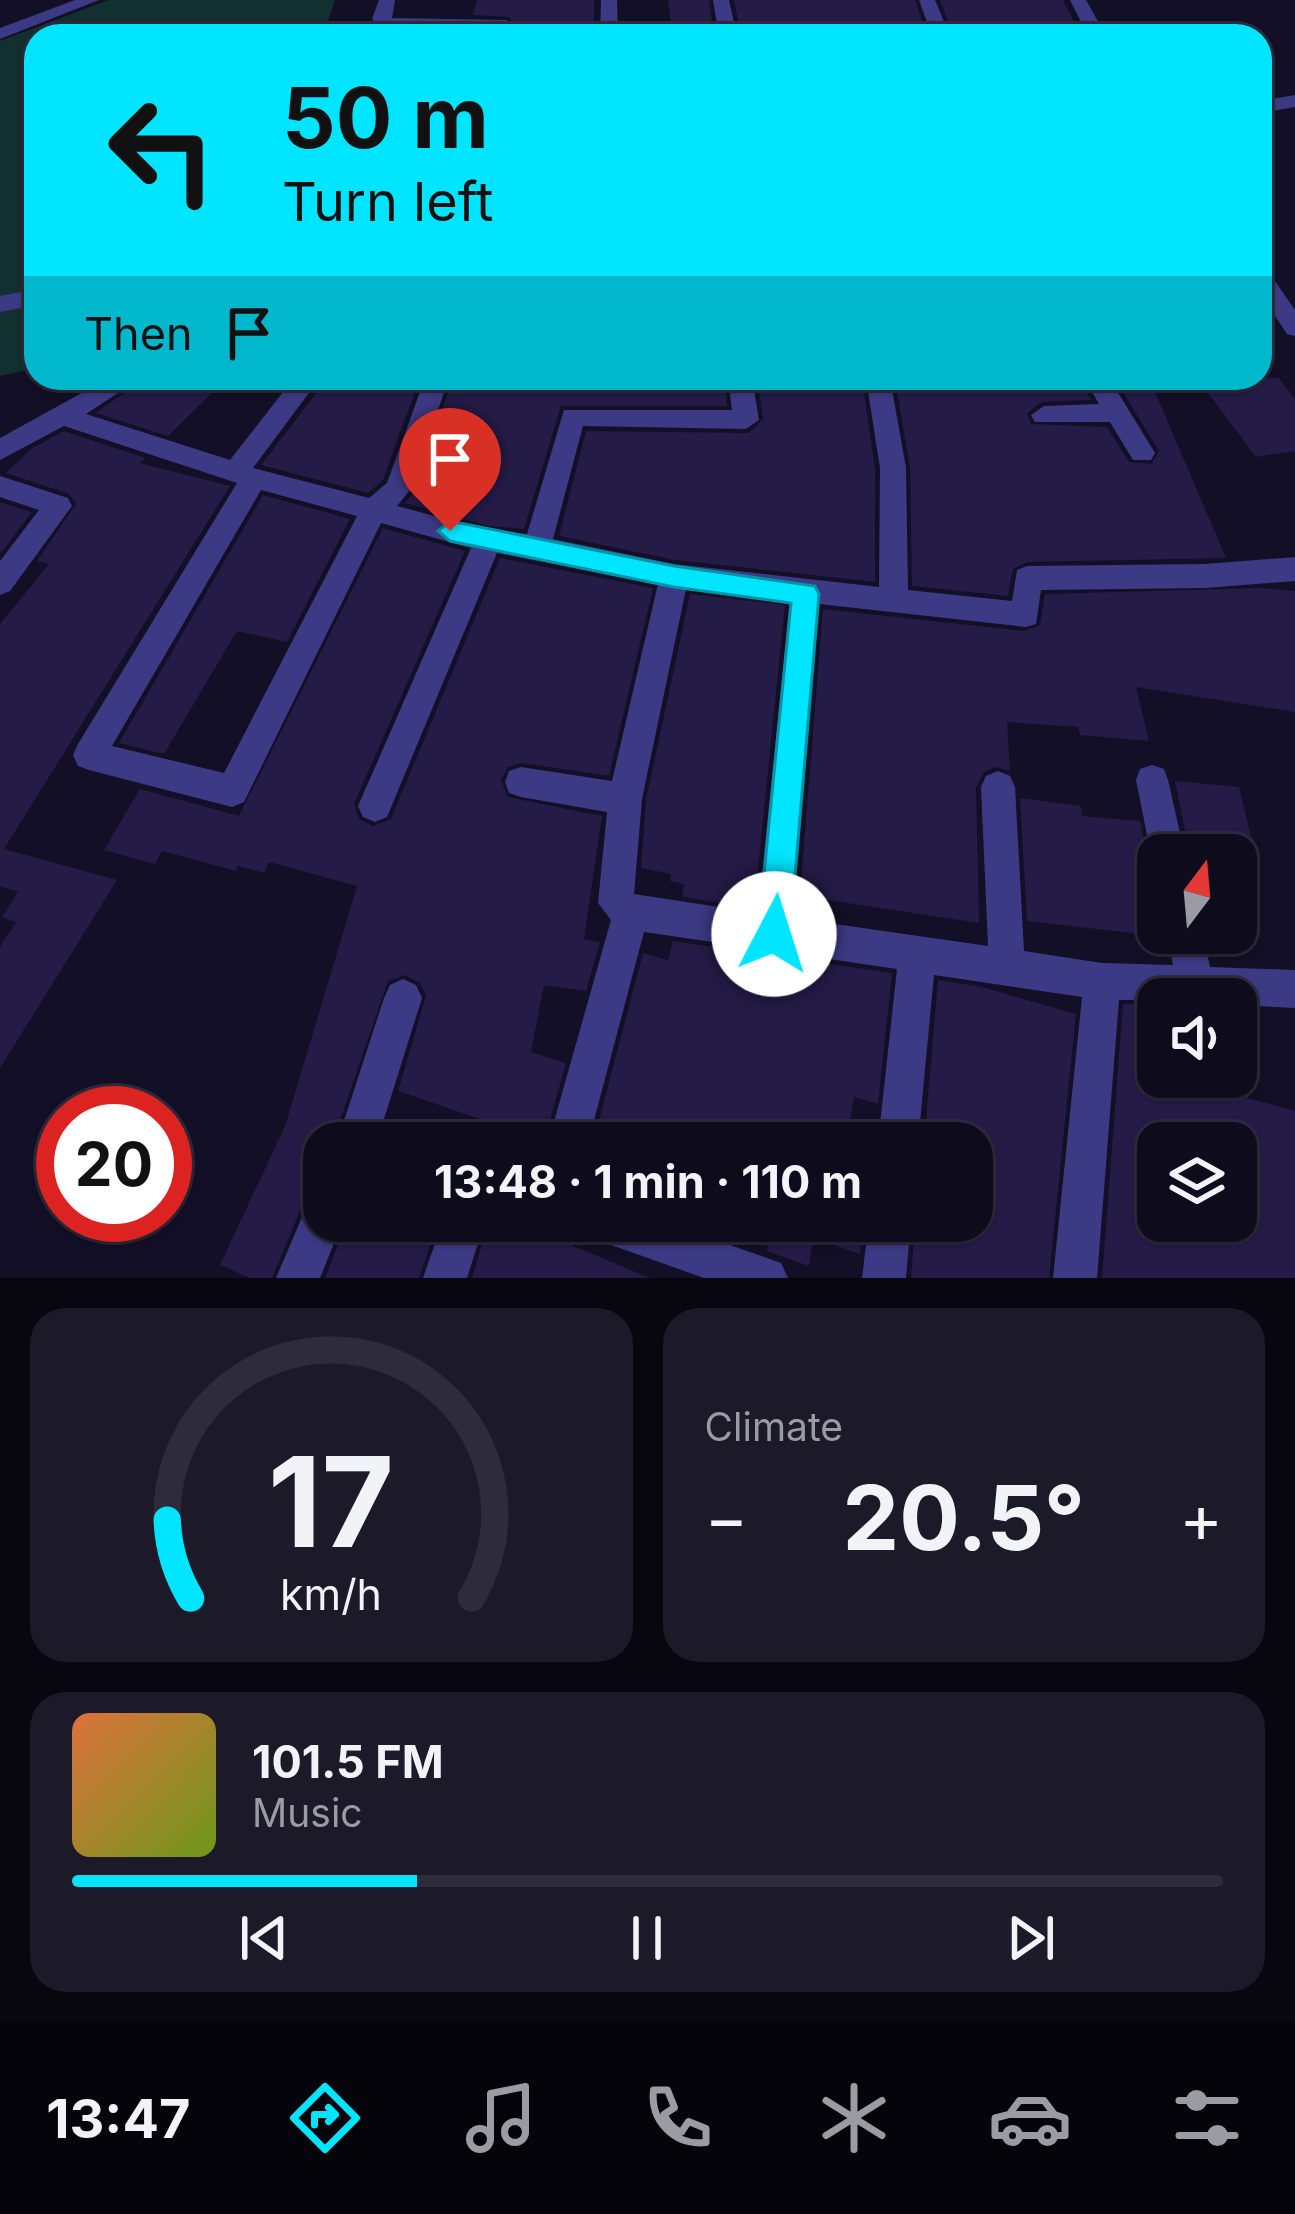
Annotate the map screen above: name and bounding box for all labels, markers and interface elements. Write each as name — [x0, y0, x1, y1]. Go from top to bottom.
text: 50 m — [282, 67, 489, 168]
icon: left — [84, 72, 240, 228]
text: Turn left — [282, 169, 493, 234]
icon: arrive — [216, 300, 282, 366]
text: Then — [84, 306, 192, 361]
pin — [399, 408, 501, 531]
icon: arrive — [417, 426, 483, 492]
north arrow — [1137, 834, 1257, 954]
map controls — [1137, 834, 1257, 1242]
position arrow — [711, 871, 837, 997]
button: sound — [1137, 978, 1257, 1098]
speed limit sign: 20 — [36, 1086, 192, 1242]
button: layers — [1137, 1122, 1257, 1242]
text: 13:48 · 1 min · 110 m — [434, 1154, 862, 1209]
text: Climate — [705, 1403, 843, 1450]
text: 17 — [268, 1426, 394, 1577]
text: 20.5° — [842, 1463, 1085, 1572]
text: − — [705, 1478, 748, 1558]
text: + — [1179, 1478, 1223, 1558]
text: km/h — [280, 1568, 382, 1620]
text: 101.5 FM — [252, 1734, 444, 1789]
text: Music — [252, 1789, 363, 1836]
icon: previous — [231, 1905, 297, 1971]
icon: pause — [614, 1905, 680, 1971]
icon: next — [998, 1905, 1064, 1971]
icon: directions — [283, 2076, 367, 2160]
icon: music — [459, 2076, 543, 2160]
icon: phone — [636, 2076, 720, 2160]
icon: climate — [812, 2076, 896, 2160]
icon: car — [988, 2076, 1072, 2160]
icon: filters — [1165, 2076, 1249, 2160]
text: 13:47 — [46, 2086, 190, 2151]

